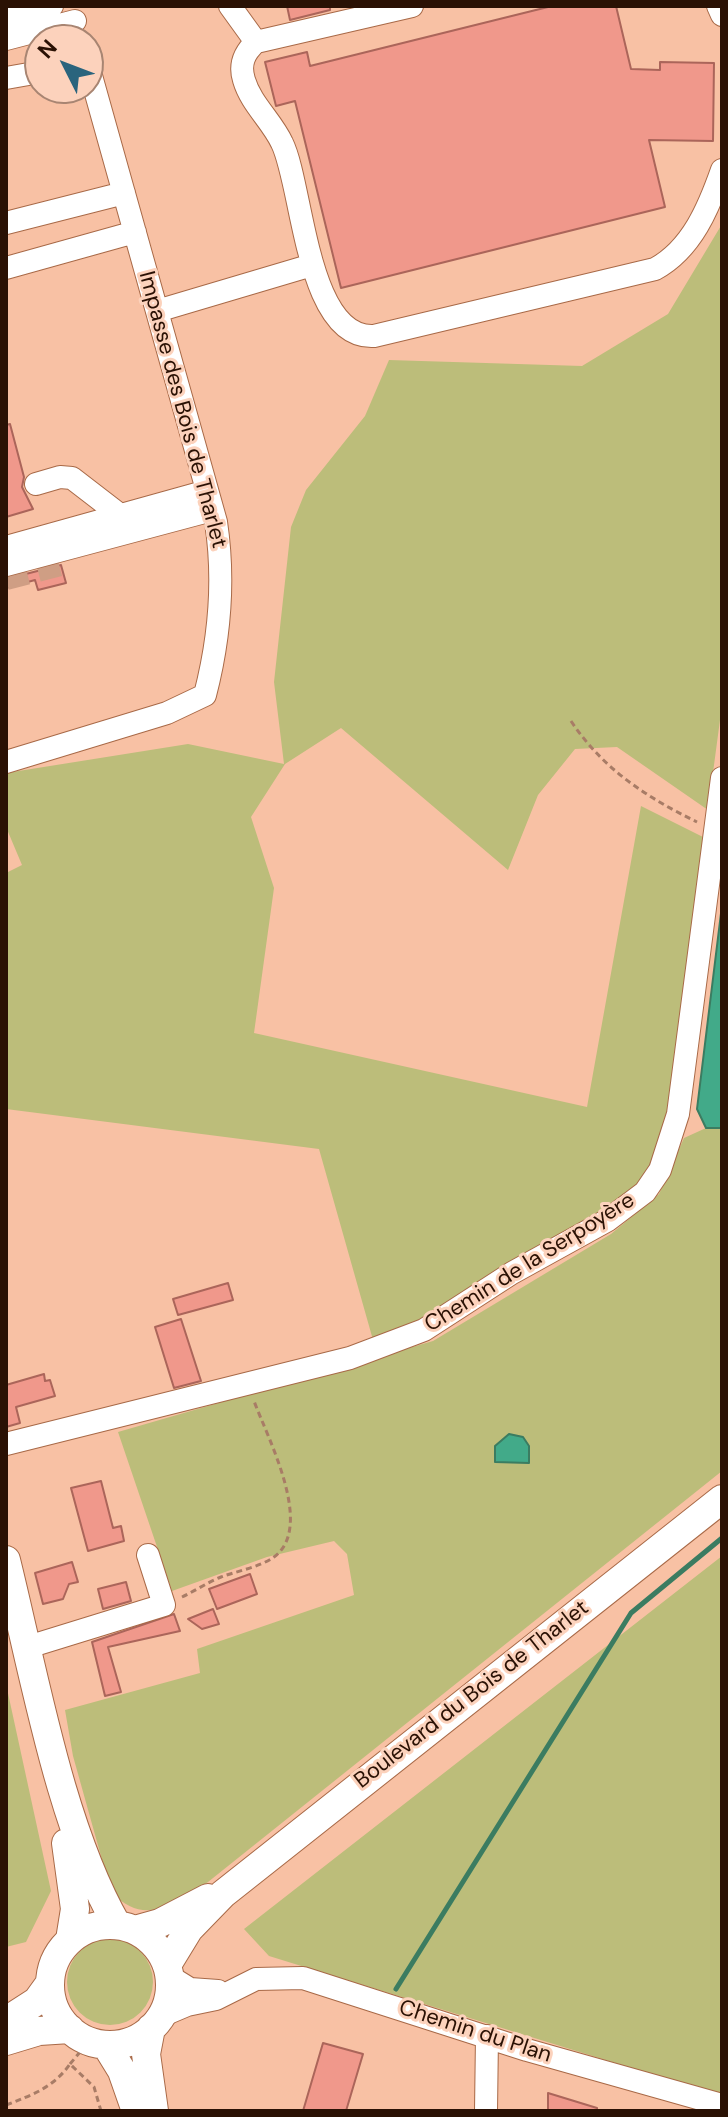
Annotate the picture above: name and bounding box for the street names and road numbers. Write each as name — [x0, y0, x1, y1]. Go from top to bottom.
street label: Impasse des Bois de Tharlet — [132, 269, 232, 551]
street label: Chemin de la Serpoyère — [420, 1188, 640, 1338]
street label: Boulevard du Bois de Tharlet — [350, 1595, 594, 1795]
street label: Chemin du Plan — [395, 1995, 555, 2069]

